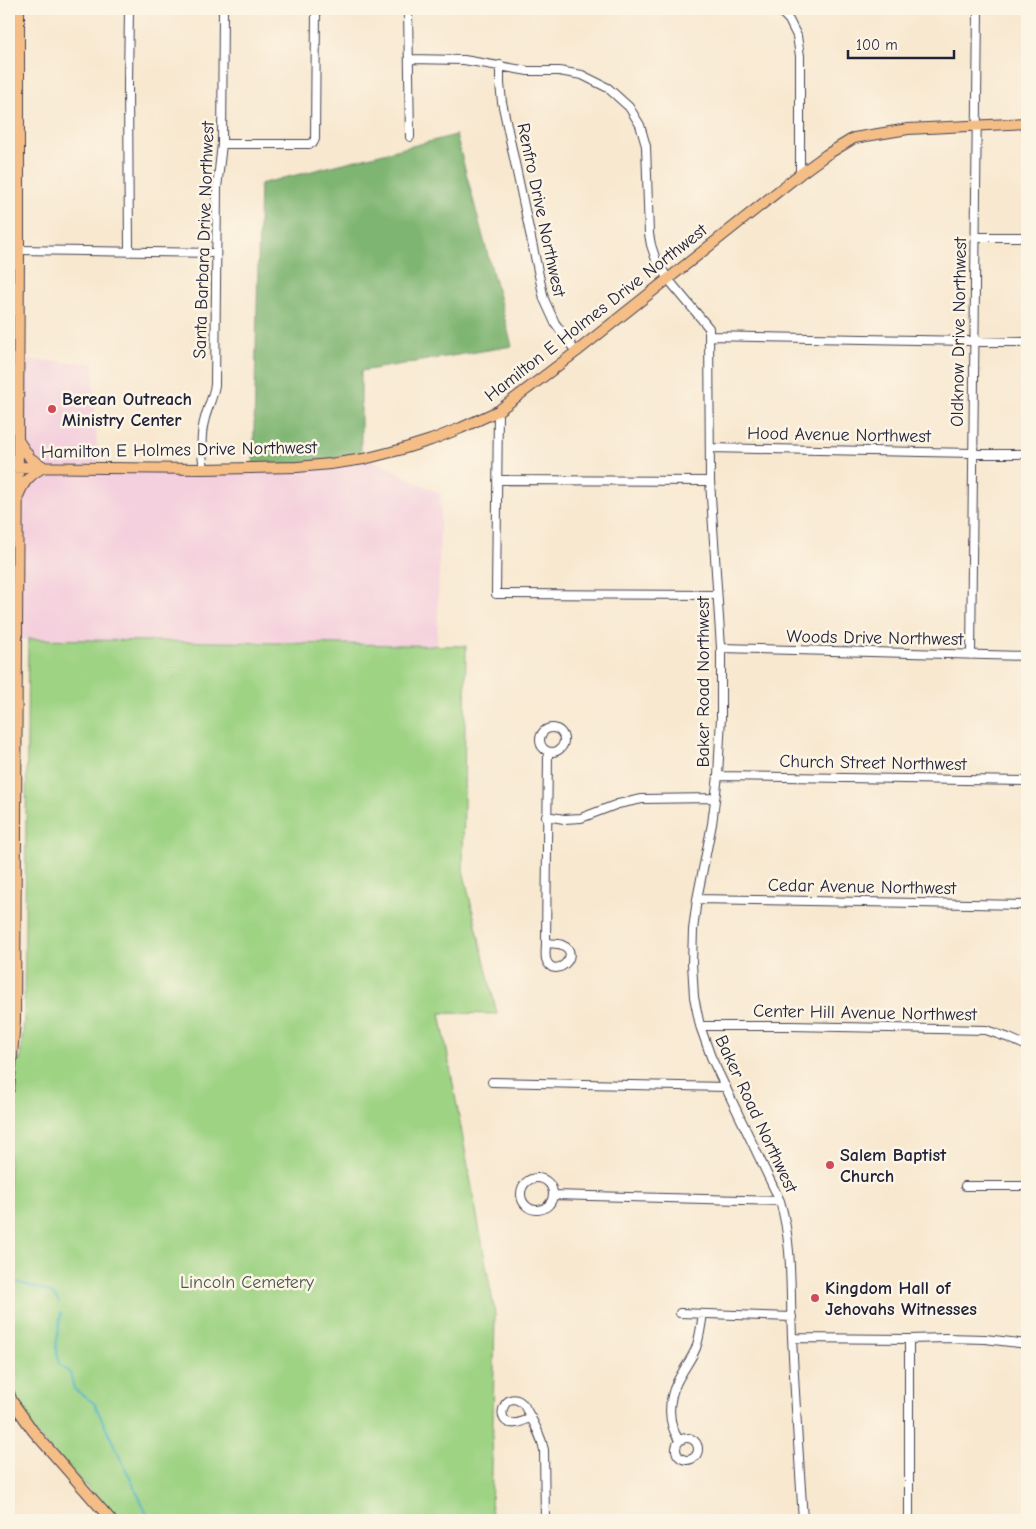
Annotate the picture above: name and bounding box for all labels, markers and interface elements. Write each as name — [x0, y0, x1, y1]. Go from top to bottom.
scale bar — [848, 28, 955, 60]
text: 100 m — [856, 36, 898, 54]
street label: Santa Barbara Drive Northwest — [189, 120, 219, 359]
street label: Renfro Drive Northwest — [512, 121, 570, 300]
street label: Hamilton E Holmes Drive Northwest — [481, 219, 712, 406]
street label: Oldknow Drive Northwest — [947, 236, 971, 427]
place label: Berean Outreach Ministry Center — [62, 389, 192, 431]
marker: Berean Outreach Ministry Center — [46, 403, 58, 415]
street label: Hood Avenue Northwest — [747, 423, 932, 447]
street label: Hamilton E Holmes Drive Northwest — [41, 437, 318, 463]
street label: Baker Road Northwest — [693, 596, 714, 768]
street label: Woods Drive Northwest — [786, 626, 965, 650]
street label: Church Street Northwest — [779, 751, 968, 775]
street label: Cedar Avenue Northwest — [768, 875, 957, 899]
street label: Center Hill Avenue Northwest — [753, 1001, 978, 1025]
street label: Baker Road Northwest — [710, 1032, 802, 1197]
place label: Salem Baptist Church — [840, 1145, 947, 1187]
marker: Salem Baptist Church — [824, 1159, 836, 1171]
park label: Lincoln Cemetery — [180, 1272, 315, 1293]
place label: Kingdom Hall of Jehovahs Witnesses — [825, 1278, 977, 1320]
marker: Kingdom Hall of Jehovahs Witnesses — [809, 1292, 821, 1304]

